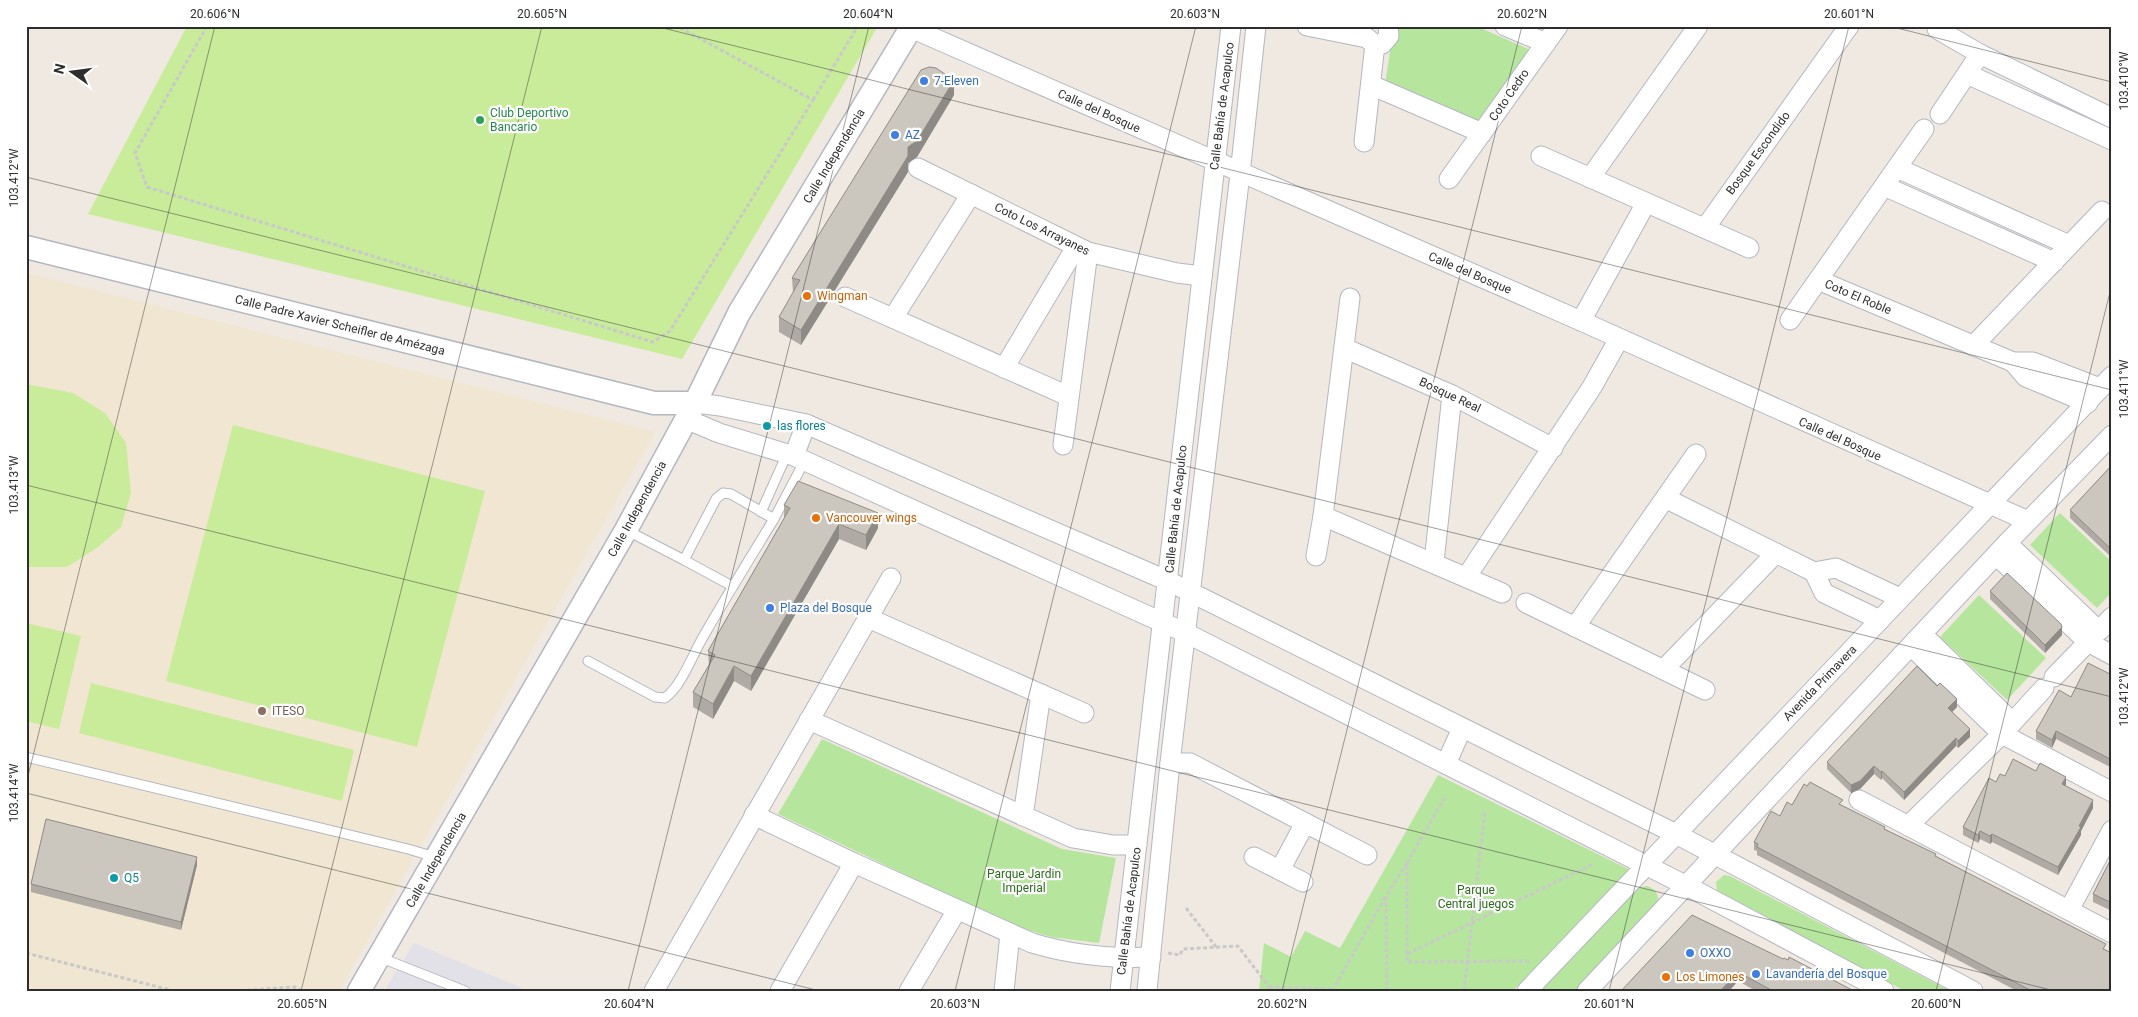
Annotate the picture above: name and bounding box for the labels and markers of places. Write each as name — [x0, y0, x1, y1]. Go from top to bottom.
place label: 7-Eleven — [934, 74, 979, 88]
marker: 7-Eleven — [918, 75, 930, 87]
place label: Club Deportivo Bancario — [490, 106, 569, 134]
marker: Club Deportivo Bancario — [474, 114, 486, 126]
place label: AZ — [905, 128, 920, 142]
marker: AZ — [889, 129, 901, 141]
place label: Wingman — [817, 289, 868, 303]
marker: Wingman — [801, 290, 813, 302]
place label: las flores — [777, 419, 826, 433]
marker: las flores — [761, 420, 773, 432]
place label: Vancouver wings — [826, 511, 917, 525]
marker: Vancouver wings — [810, 512, 822, 524]
place label: Plaza del Bosque — [780, 601, 872, 615]
marker: Plaza del Bosque — [764, 602, 776, 614]
place label: ITESO — [272, 704, 304, 718]
marker: ITESO — [256, 705, 268, 717]
place label: Q5 — [124, 871, 139, 885]
marker: Q5 — [108, 872, 120, 884]
place label: OXXO — [1700, 946, 1731, 960]
marker: OXXO — [1684, 947, 1696, 959]
place label: Lavandería del Bosque — [1766, 967, 1887, 981]
marker: Lavandería del Bosque — [1750, 968, 1762, 980]
place label: Los Limones — [1676, 970, 1744, 984]
marker: Los Limones — [1660, 971, 1672, 983]

